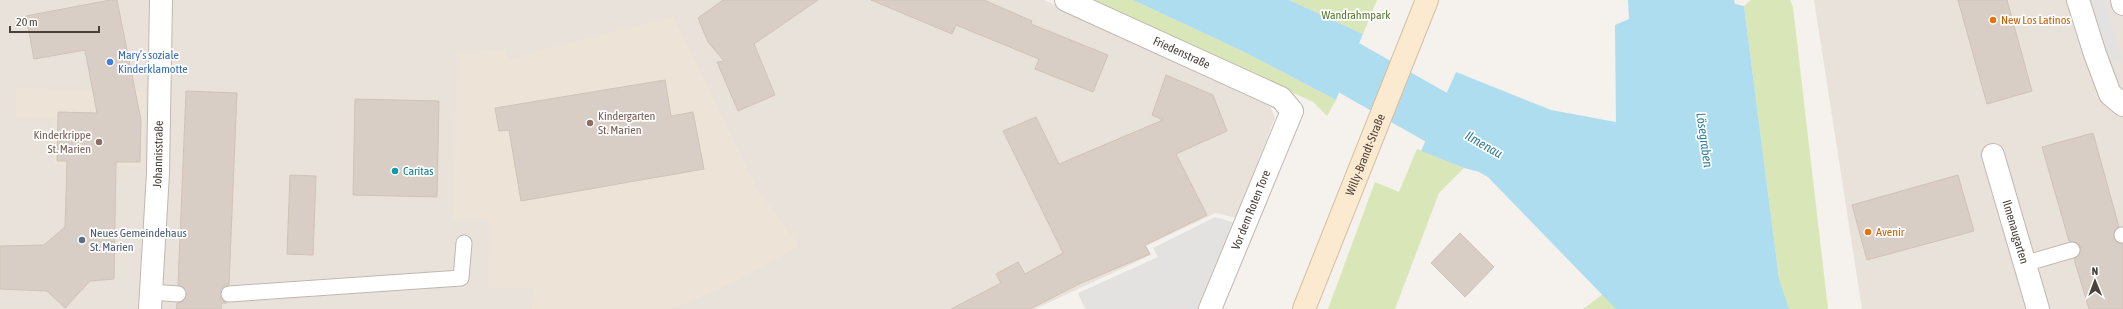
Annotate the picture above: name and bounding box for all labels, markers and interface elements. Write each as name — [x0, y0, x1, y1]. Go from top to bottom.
scale bar — [10, 8, 99, 34]
park label: Wandrahmpark — [1322, 8, 1391, 22]
place label: New Los Latinos — [2001, 13, 2071, 27]
text: 20 m — [16, 15, 38, 29]
marker: New Los Latinos — [1988, 15, 1998, 25]
street label: Friedenstraße — [1151, 34, 1212, 72]
place label: Mary’s soziale Kinderklamotte — [118, 48, 188, 76]
marker: Mary’s soziale Kinderklamotte — [105, 57, 115, 67]
place label: Kindergarten St. Marien — [598, 109, 655, 137]
street label: Willy-Brandt-Straße — [1343, 112, 1388, 198]
water label: Lösegraben — [1693, 112, 1716, 169]
marker: Kindergarten St. Marien — [585, 118, 595, 128]
street label: Johannisstraße — [150, 120, 166, 188]
place label: Kinderkrippe St. Marien — [33, 128, 91, 156]
water label: Ilmenau — [1462, 128, 1505, 161]
marker: Kinderkrippe St. Marien — [94, 137, 104, 147]
place label: Caritas — [403, 164, 434, 178]
marker: Caritas — [390, 166, 400, 176]
street label: Vor dem Roten Tore — [1229, 168, 1273, 252]
street label: Ilmenaugarten — [1999, 198, 2031, 265]
place label: Avenir — [1876, 225, 1905, 239]
place label: Neues Gemeindehaus St. Marien — [90, 226, 187, 254]
marker: Avenir — [1863, 227, 1873, 237]
marker: Neues Gemeindehaus St. Marien — [77, 235, 87, 245]
north arrow — [2075, 261, 2115, 301]
text: N — [2091, 265, 2098, 277]

